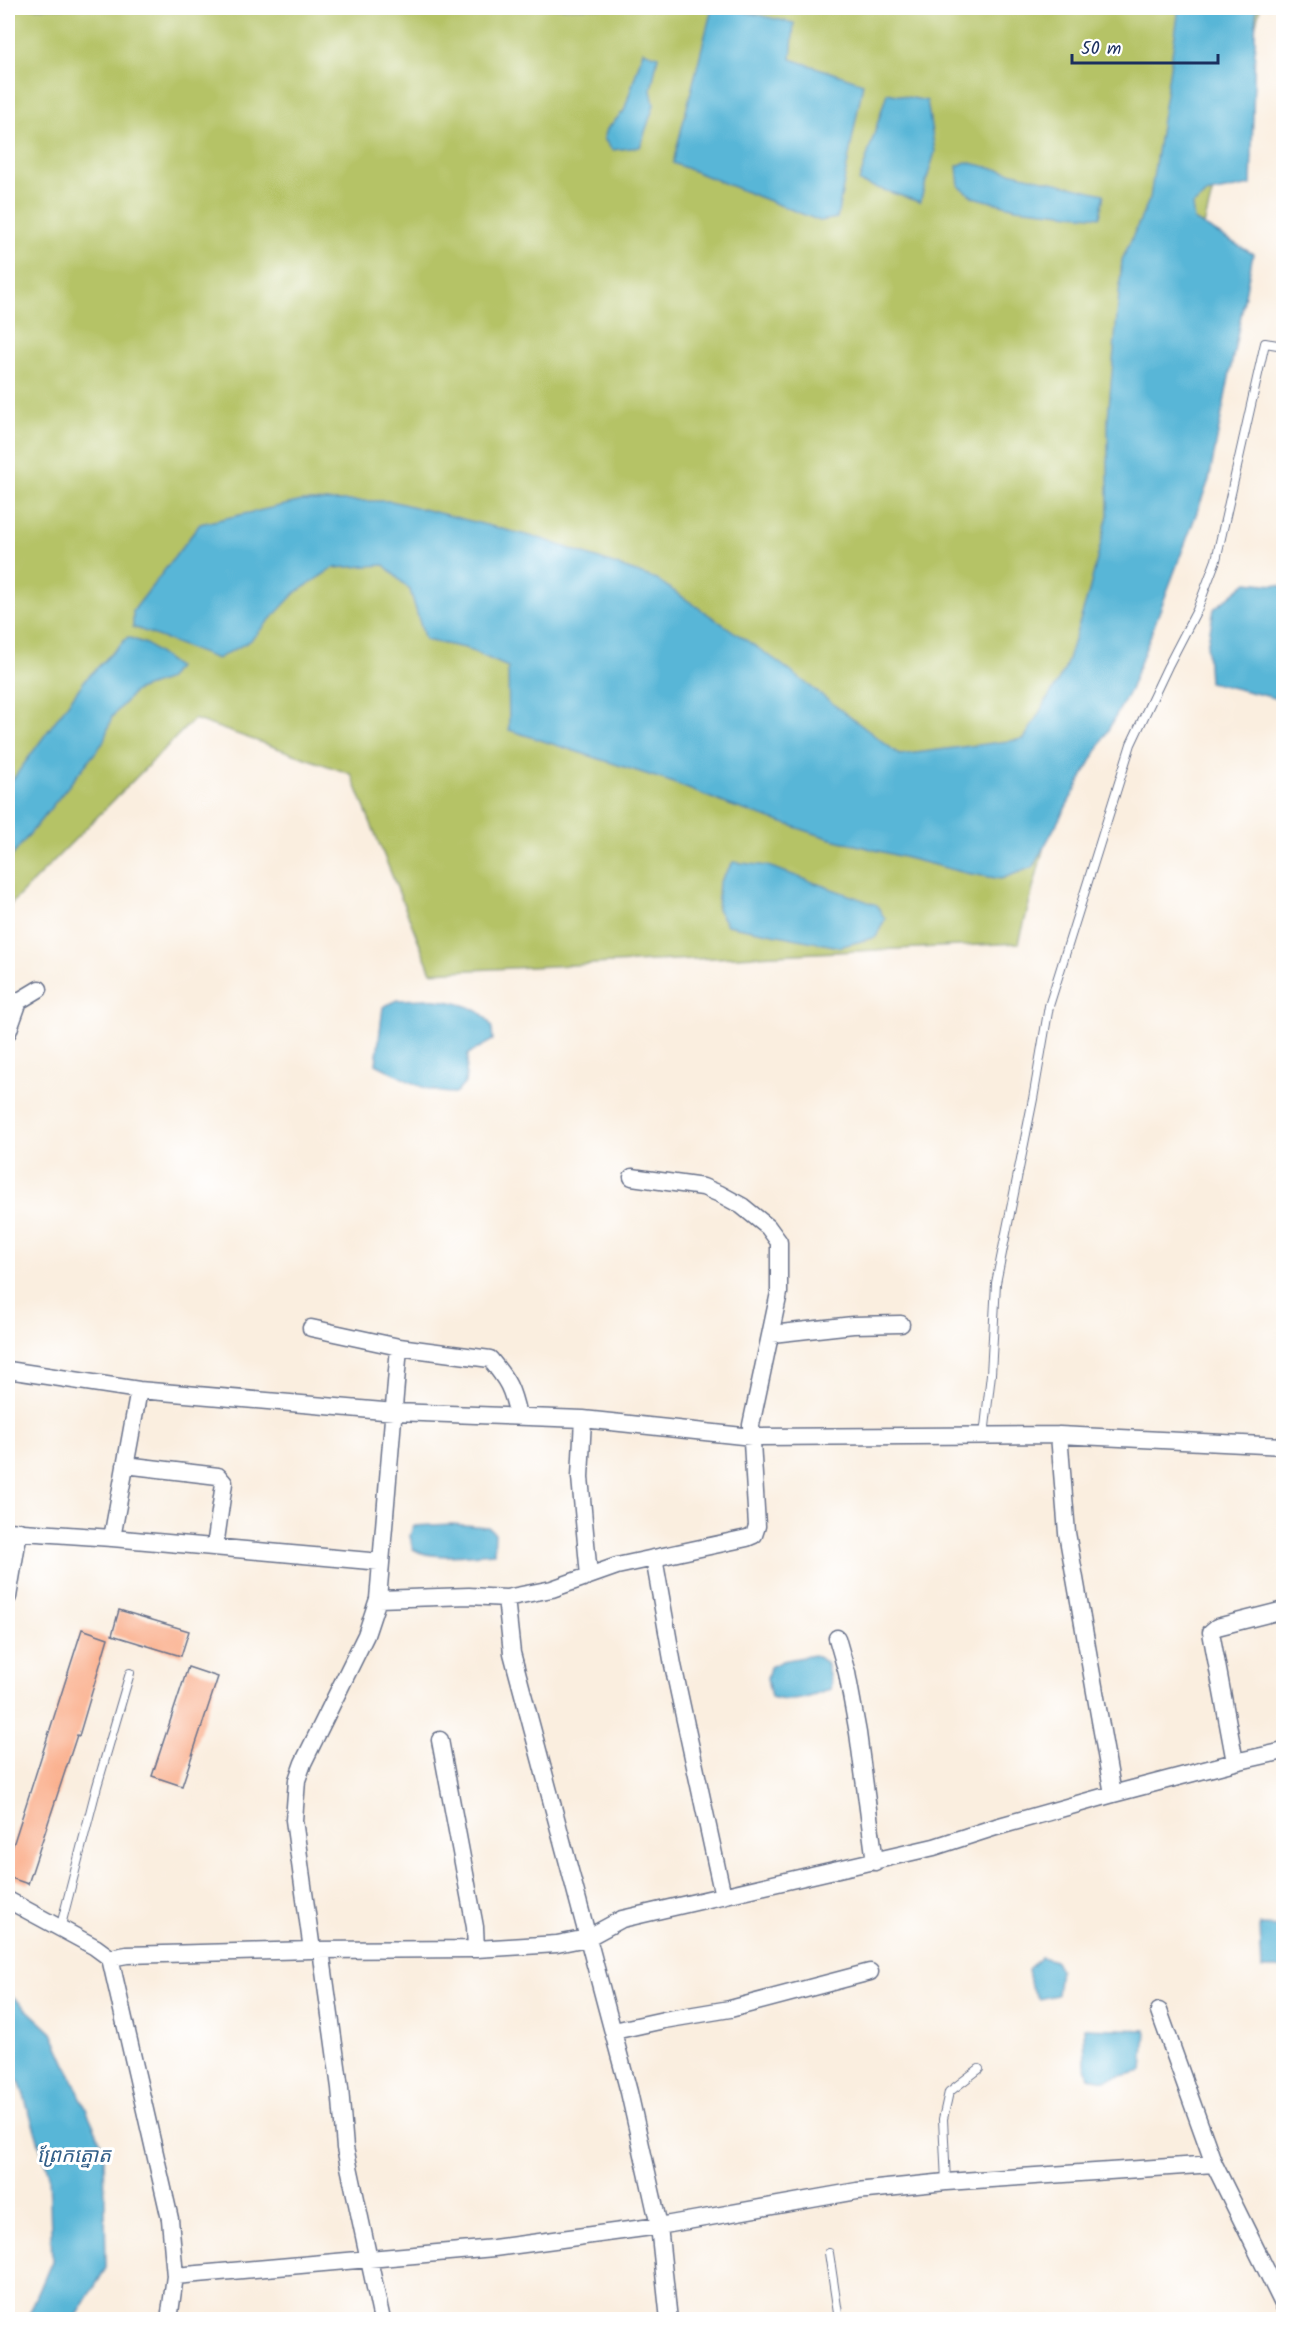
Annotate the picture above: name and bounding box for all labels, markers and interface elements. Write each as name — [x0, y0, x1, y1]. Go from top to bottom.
scale bar — [1072, 27, 1218, 65]
text: 50 m — [1081, 35, 1121, 64]
water label: ព្រែកត្នោត — [37, 2141, 112, 2173]

